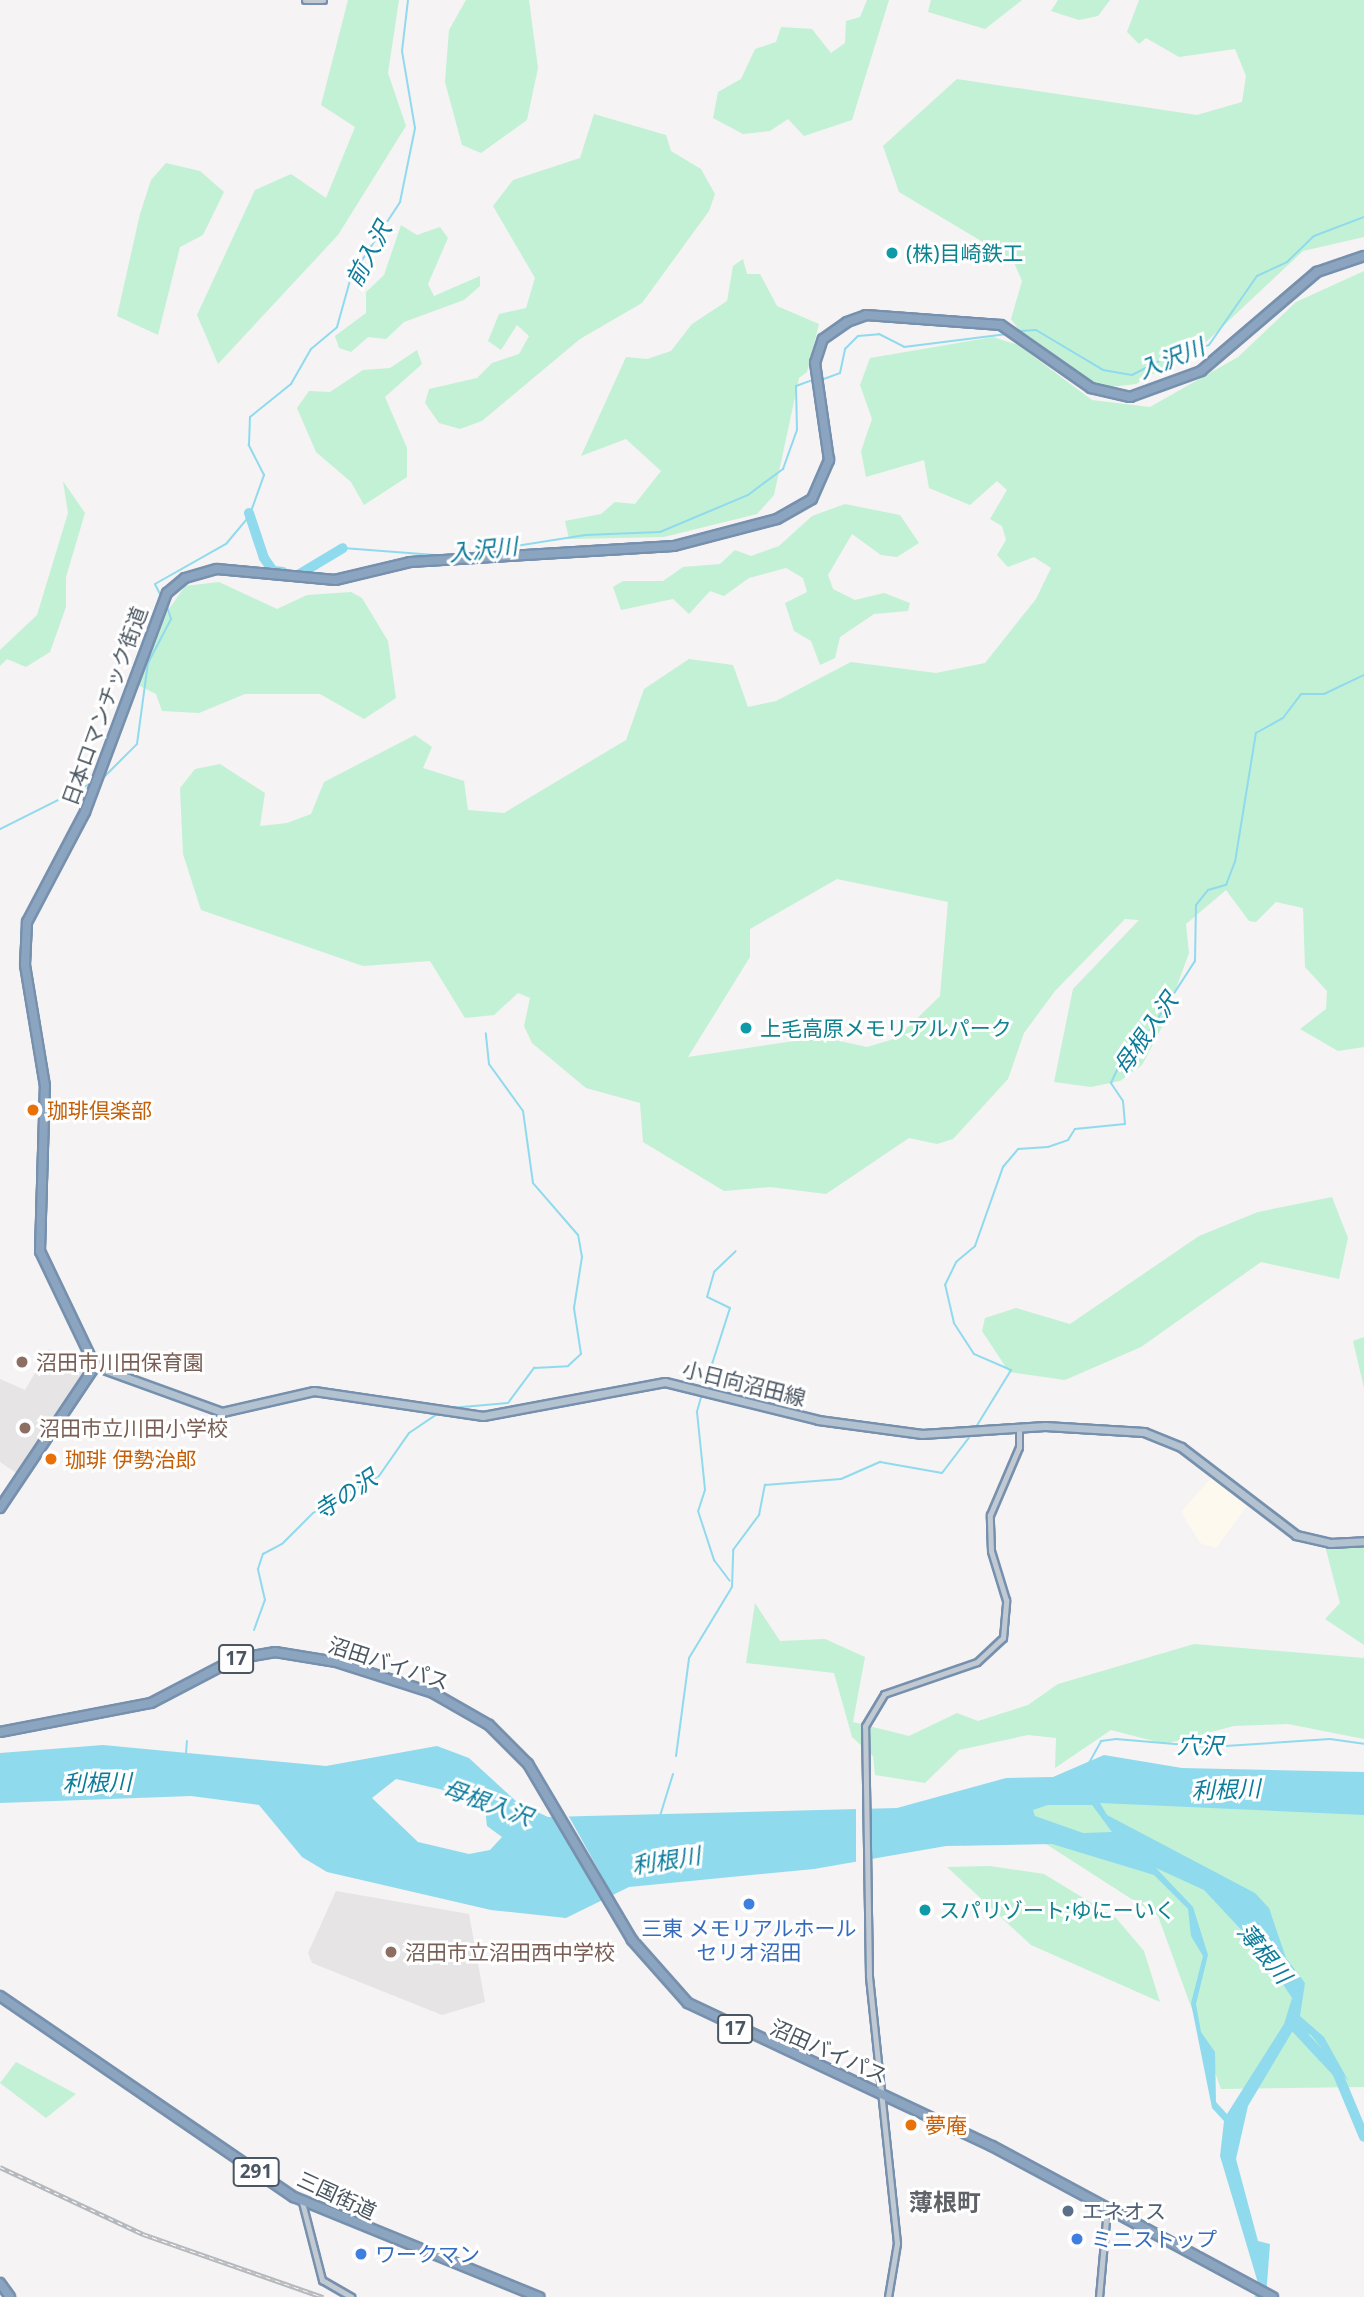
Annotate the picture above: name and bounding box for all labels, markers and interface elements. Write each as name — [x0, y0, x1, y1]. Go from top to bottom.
water label: 前入沢 — [340, 217, 396, 291]
place label: (株)目崎鉄工 — [906, 240, 1024, 266]
marker: (株)目崎鉄工 — [884, 245, 900, 261]
water label: 入沢川 — [1134, 332, 1208, 384]
water label: 入沢川 — [447, 532, 519, 566]
street label: 日本ロマンチック街道 — [56, 603, 152, 809]
water label: 母根入沢 — [1107, 987, 1183, 1079]
place label: 上毛高原メモリアルパーク — [760, 1015, 1012, 1041]
marker: 上毛高原メモリアルパーク — [738, 1020, 754, 1036]
place label: 珈琲倶楽部 — [47, 1097, 152, 1123]
marker: 珈琲倶楽部 — [25, 1102, 41, 1118]
place label: 沼田市川田保育園 — [36, 1349, 204, 1375]
marker: 沼田市川田保育園 — [14, 1354, 30, 1370]
street label: 小日向沼田線 — [680, 1356, 808, 1410]
place label: 沼田市立川田小学校 — [39, 1415, 228, 1441]
marker: 沼田市立川田小学校 — [17, 1420, 33, 1436]
place label: 珈琲 伊勢治郎 — [65, 1446, 196, 1472]
marker: 珈琲 伊勢治郎 — [43, 1451, 59, 1467]
water label: 寺の沢 — [309, 1464, 381, 1524]
street label: 沼田バイパス — [325, 1632, 453, 1694]
road number: 17 — [217, 1644, 255, 1674]
water label: 穴沢 — [1177, 1731, 1223, 1759]
water label: 利根川 — [62, 1768, 132, 1796]
water label: 母根入沢 — [440, 1773, 536, 1831]
water label: 利根川 — [1191, 1774, 1261, 1804]
water label: 利根川 — [630, 1841, 702, 1879]
marker: 三東 メモリアルホール セリオ沼田 — [741, 1896, 757, 1912]
place label: スパリゾート;ゆにーいく — [939, 1897, 1176, 1923]
marker: スパリゾート;ゆにーいく — [917, 1902, 933, 1918]
place label: 三東 メモリアルホール セリオ沼田 — [641, 1915, 857, 1965]
water label: 薄根川 — [1233, 1918, 1297, 1988]
place label: 沼田市立沼田西中学校 — [405, 1939, 615, 1965]
marker: 沼田市立沼田西中学校 — [383, 1944, 399, 1960]
road number: 17 — [716, 2013, 754, 2044]
street label: 沼田バイパス — [766, 2014, 892, 2088]
place label: 夢庵 — [925, 2112, 967, 2138]
marker: 夢庵 — [903, 2117, 919, 2133]
road number: 291 — [232, 2156, 280, 2188]
street label: 三国街道 — [294, 2166, 380, 2224]
district label: 薄根町 — [909, 2188, 981, 2216]
place label: エネオス — [1082, 2198, 1166, 2224]
marker: エネオス — [1060, 2203, 1076, 2219]
place label: ミニストップ — [1091, 2226, 1217, 2252]
marker: ミニストップ — [1069, 2231, 1085, 2247]
place label: ワークマン — [375, 2241, 480, 2267]
marker: ワークマン — [353, 2246, 369, 2262]

